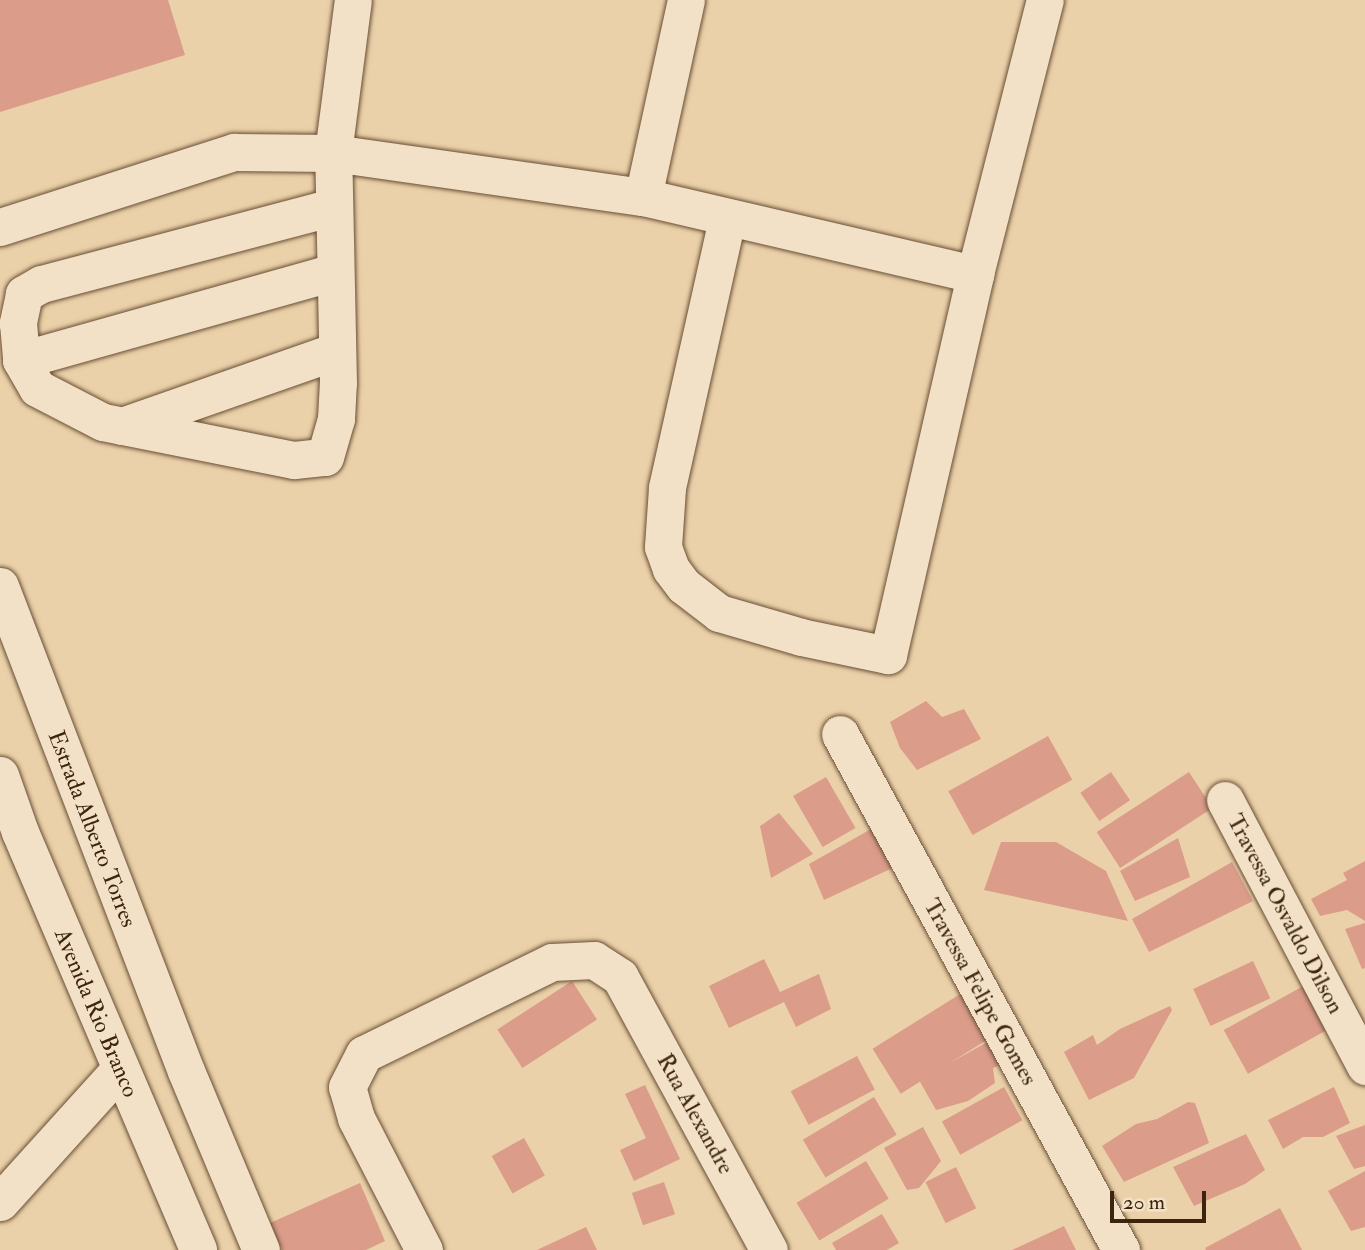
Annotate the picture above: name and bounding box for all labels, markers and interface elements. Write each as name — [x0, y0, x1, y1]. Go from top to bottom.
street label: Estrada Alberto Torres — [42, 727, 142, 931]
street label: Travessa Osvaldo Dilson — [1221, 809, 1349, 1019]
street label: Travessa Felipe Gomes — [917, 894, 1043, 1090]
street label: Avenida Rio Branco — [48, 925, 144, 1101]
street label: Rua Alexandre — [651, 1049, 739, 1179]
scale bar — [1113, 1176, 1209, 1220]
text: 20 m — [1123, 1189, 1165, 1216]

